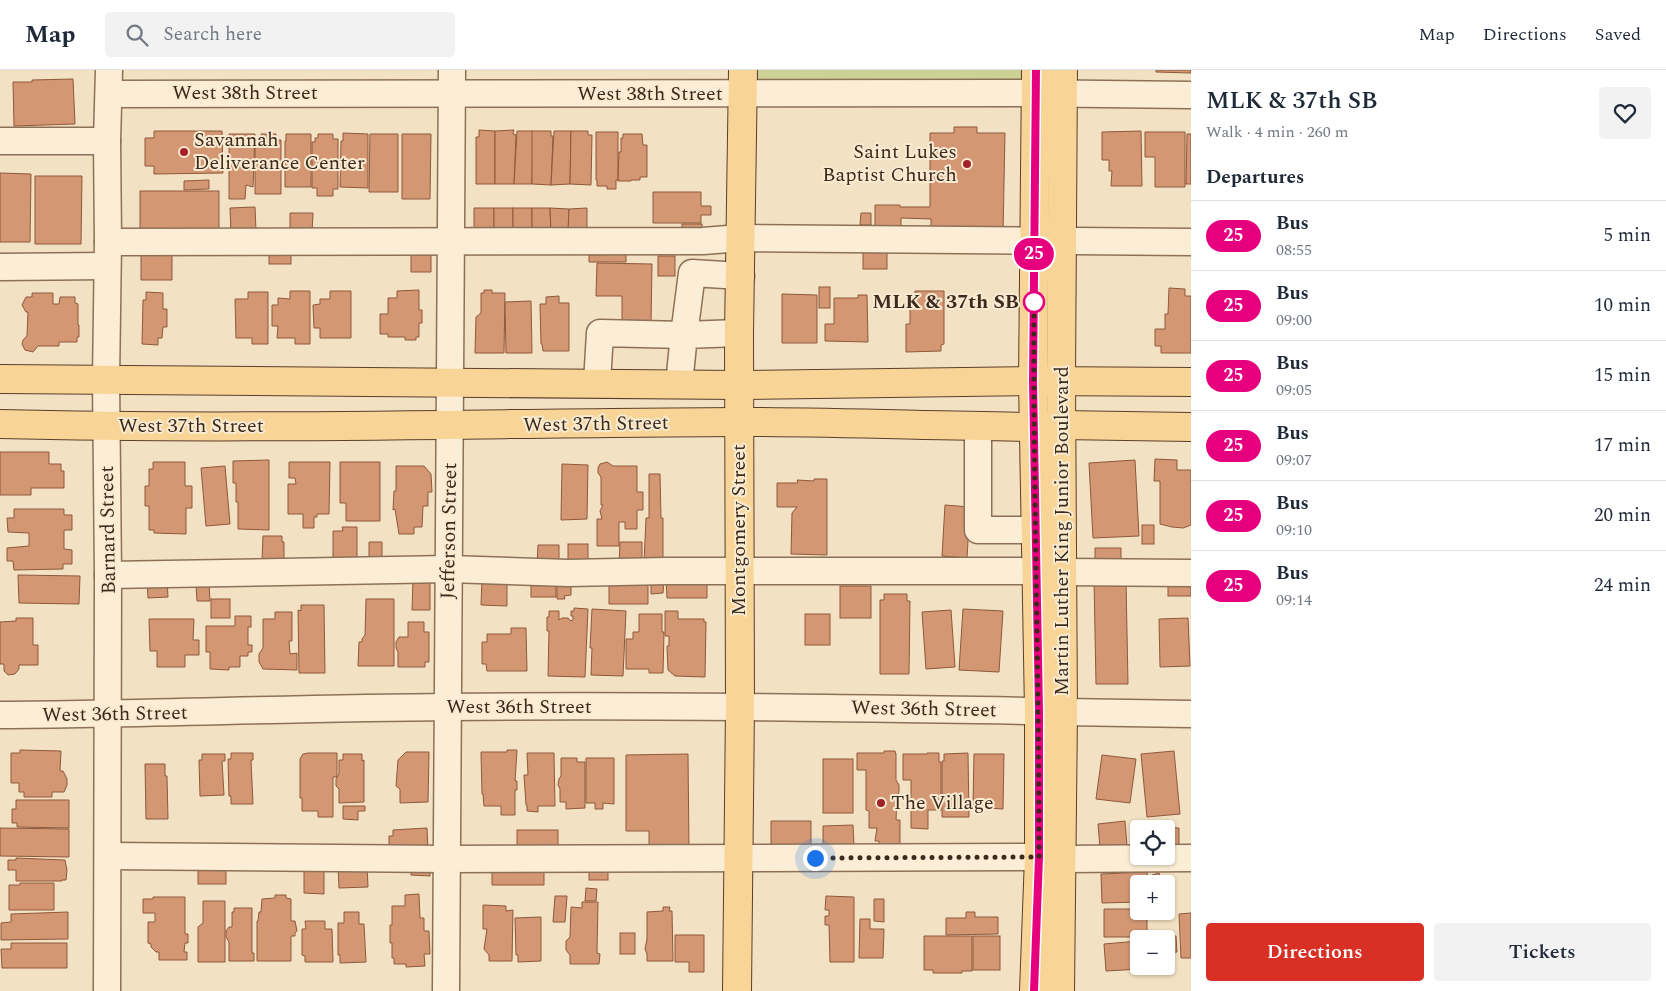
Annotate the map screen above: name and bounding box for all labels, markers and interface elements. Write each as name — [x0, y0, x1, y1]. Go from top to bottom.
search box — [105, 12, 455, 57]
text: Map — [25, 17, 75, 53]
text: Search here — [163, 20, 262, 49]
icon: search — [123, 21, 151, 49]
text: Map — [1419, 21, 1455, 48]
text: Directions — [1483, 21, 1567, 48]
text: Saved — [1595, 21, 1641, 48]
street label: West 38th Street — [172, 78, 318, 108]
street label: West 38th Street — [577, 79, 723, 109]
text: MLK & 37th SB — [1206, 83, 1377, 119]
button: heart — [1599, 87, 1651, 139]
text: Walk · 4 min · 260 m — [1206, 120, 1349, 144]
place label: Savannah Deliverance Center — [194, 125, 365, 178]
place label: Saint Lukes Baptist Church — [822, 137, 957, 190]
marker: Savannah Deliverance Center — [178, 146, 190, 158]
marker: Saint Lukes Baptist Church — [961, 158, 973, 170]
text: Departures — [1206, 163, 1304, 192]
text: Bus — [1276, 209, 1309, 238]
text: 5 min — [1603, 221, 1651, 250]
text: 25 — [1223, 222, 1244, 249]
line badge: 25 — [1012, 238, 1056, 270]
text: 08:55 — [1276, 238, 1312, 262]
text: 25 — [1024, 240, 1044, 267]
text: Bus — [1276, 279, 1309, 308]
place label: MLK & 37th SB — [872, 287, 1019, 317]
marker: MLK & 37th SB — [1023, 291, 1045, 313]
text: 10 min — [1594, 291, 1651, 320]
text: 25 — [1223, 292, 1244, 319]
text: 09:00 — [1276, 308, 1312, 332]
text: Bus — [1276, 349, 1309, 378]
text: 15 min — [1594, 361, 1651, 390]
text: 25 — [1223, 362, 1244, 389]
street label: Martin Luther King Junior Boulevard — [1047, 366, 1077, 696]
text: 09:05 — [1276, 378, 1312, 402]
street label: West 37th Street — [523, 408, 669, 440]
street label: West 37th Street — [118, 411, 264, 441]
text: Bus — [1276, 419, 1309, 448]
text: 17 min — [1594, 431, 1651, 460]
text: 25 — [1223, 432, 1244, 459]
street label: Montgomery Street — [724, 444, 754, 616]
text: 09:07 — [1276, 448, 1312, 472]
street label: Jefferson Street — [433, 462, 465, 600]
street label: Barnard Street — [92, 465, 124, 595]
text: Bus — [1276, 489, 1309, 518]
text: 20 min — [1594, 501, 1651, 530]
text: 25 — [1223, 502, 1244, 529]
text: 09:10 — [1276, 518, 1312, 542]
text: Bus — [1276, 559, 1309, 588]
text: 24 min — [1594, 571, 1651, 600]
text: 25 — [1223, 572, 1244, 599]
text: 09:14 — [1276, 588, 1312, 612]
street label: West 36th Street — [446, 692, 592, 722]
street label: West 36th Street — [851, 693, 997, 725]
street label: West 36th Street — [42, 698, 188, 730]
place label: The Village — [891, 788, 994, 818]
marker: The Village — [875, 797, 887, 809]
map controls — [1130, 820, 1175, 975]
button: locate — [1130, 820, 1175, 865]
your location — [803, 846, 828, 871]
button: + — [1130, 875, 1175, 920]
button: Directions — [1206, 923, 1424, 981]
button: Tickets — [1434, 923, 1651, 981]
button: − — [1130, 930, 1175, 975]

